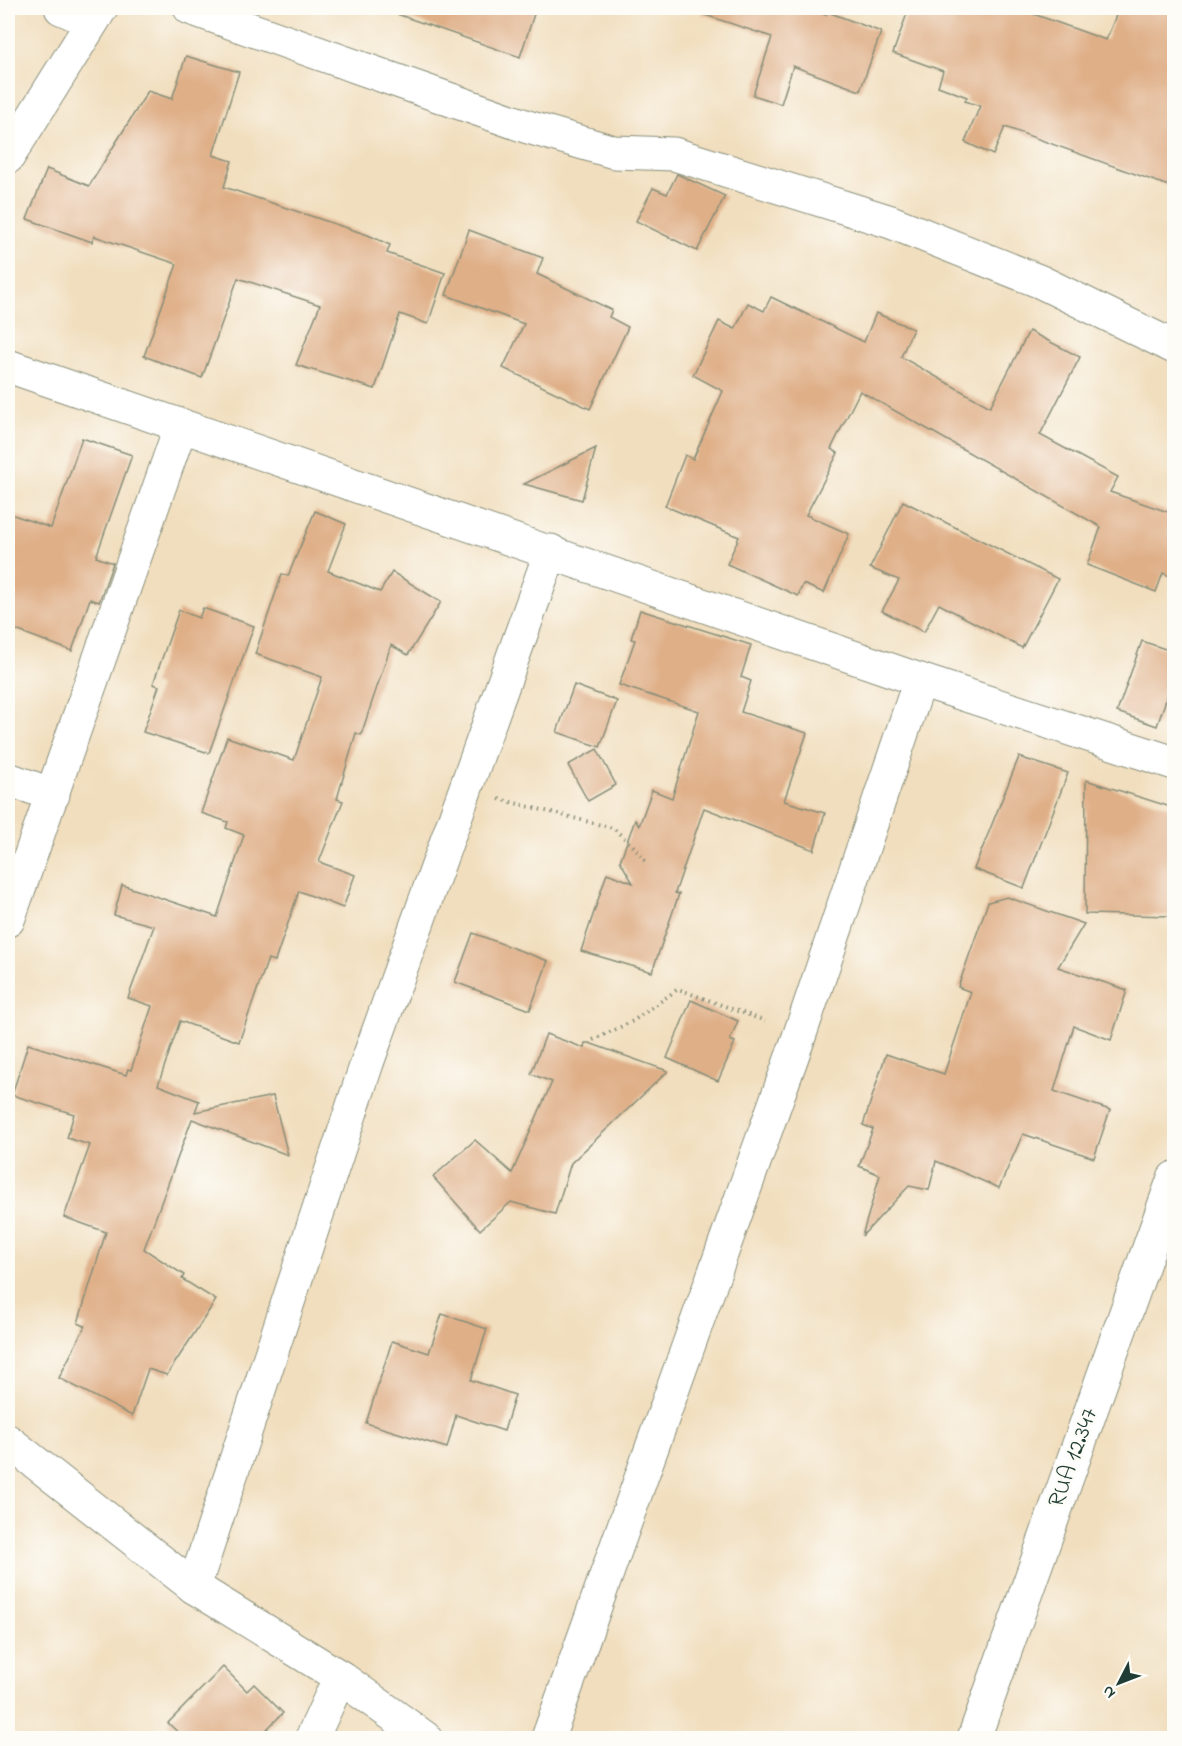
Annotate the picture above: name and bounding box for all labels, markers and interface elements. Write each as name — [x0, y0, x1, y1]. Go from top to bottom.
street label: RUA 12.347 — [1040, 1403, 1108, 1513]
north arrow — [1089, 1653, 1149, 1713]
text: N — [1097, 1680, 1122, 1704]

